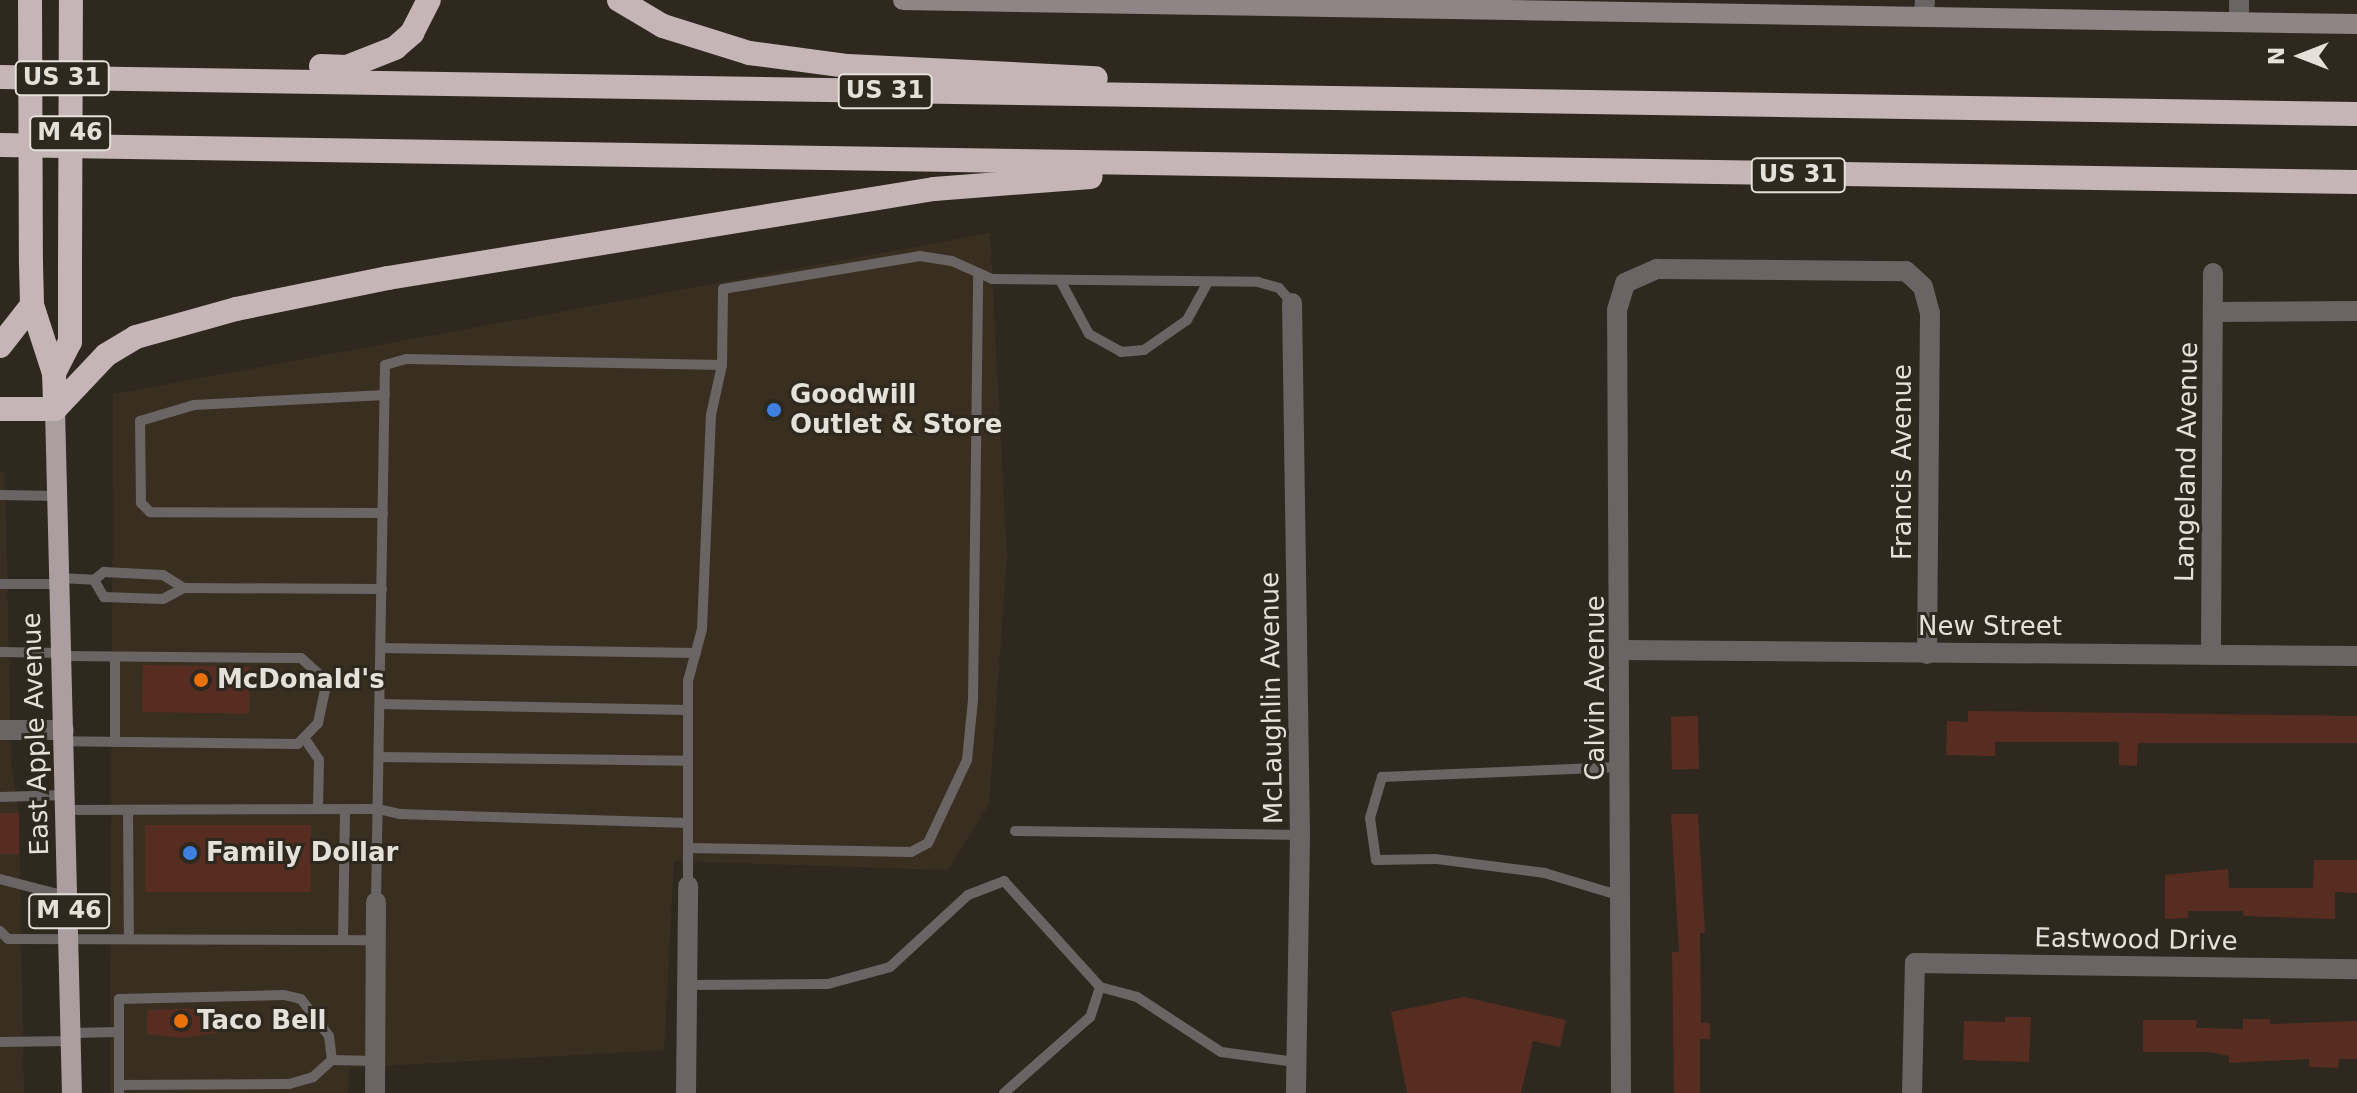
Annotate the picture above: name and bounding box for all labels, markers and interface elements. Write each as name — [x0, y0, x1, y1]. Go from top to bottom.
north arrow — [2261, 16, 2341, 96]
text: N — [2264, 47, 2289, 65]
road number: US 31 — [14, 58, 110, 98]
road number: US 31 — [837, 71, 933, 111]
road number: M 46 — [28, 113, 112, 153]
road number: US 31 — [1750, 155, 1846, 195]
street label: Langeland Avenue — [2169, 342, 2205, 582]
street label: Francis Avenue — [1887, 364, 1919, 560]
place label: Goodwill Outlet & Store — [790, 379, 1002, 440]
marker: Goodwill Outlet & Store — [765, 401, 783, 419]
street label: McLaughlin Avenue — [1254, 572, 1290, 824]
street label: Calvin Avenue — [1580, 595, 1612, 781]
street label: New Street — [1918, 611, 2062, 643]
street label: East Apple Avenue — [16, 612, 56, 856]
place label: McDonald's — [217, 664, 385, 696]
marker: McDonald's — [192, 671, 210, 689]
place label: Family Dollar — [206, 837, 398, 869]
marker: Family Dollar — [181, 844, 199, 862]
road number: M 46 — [27, 891, 111, 931]
street label: Eastwood Drive — [2034, 923, 2238, 957]
place label: Taco Bell — [197, 1005, 327, 1037]
marker: Taco Bell — [172, 1012, 190, 1030]

